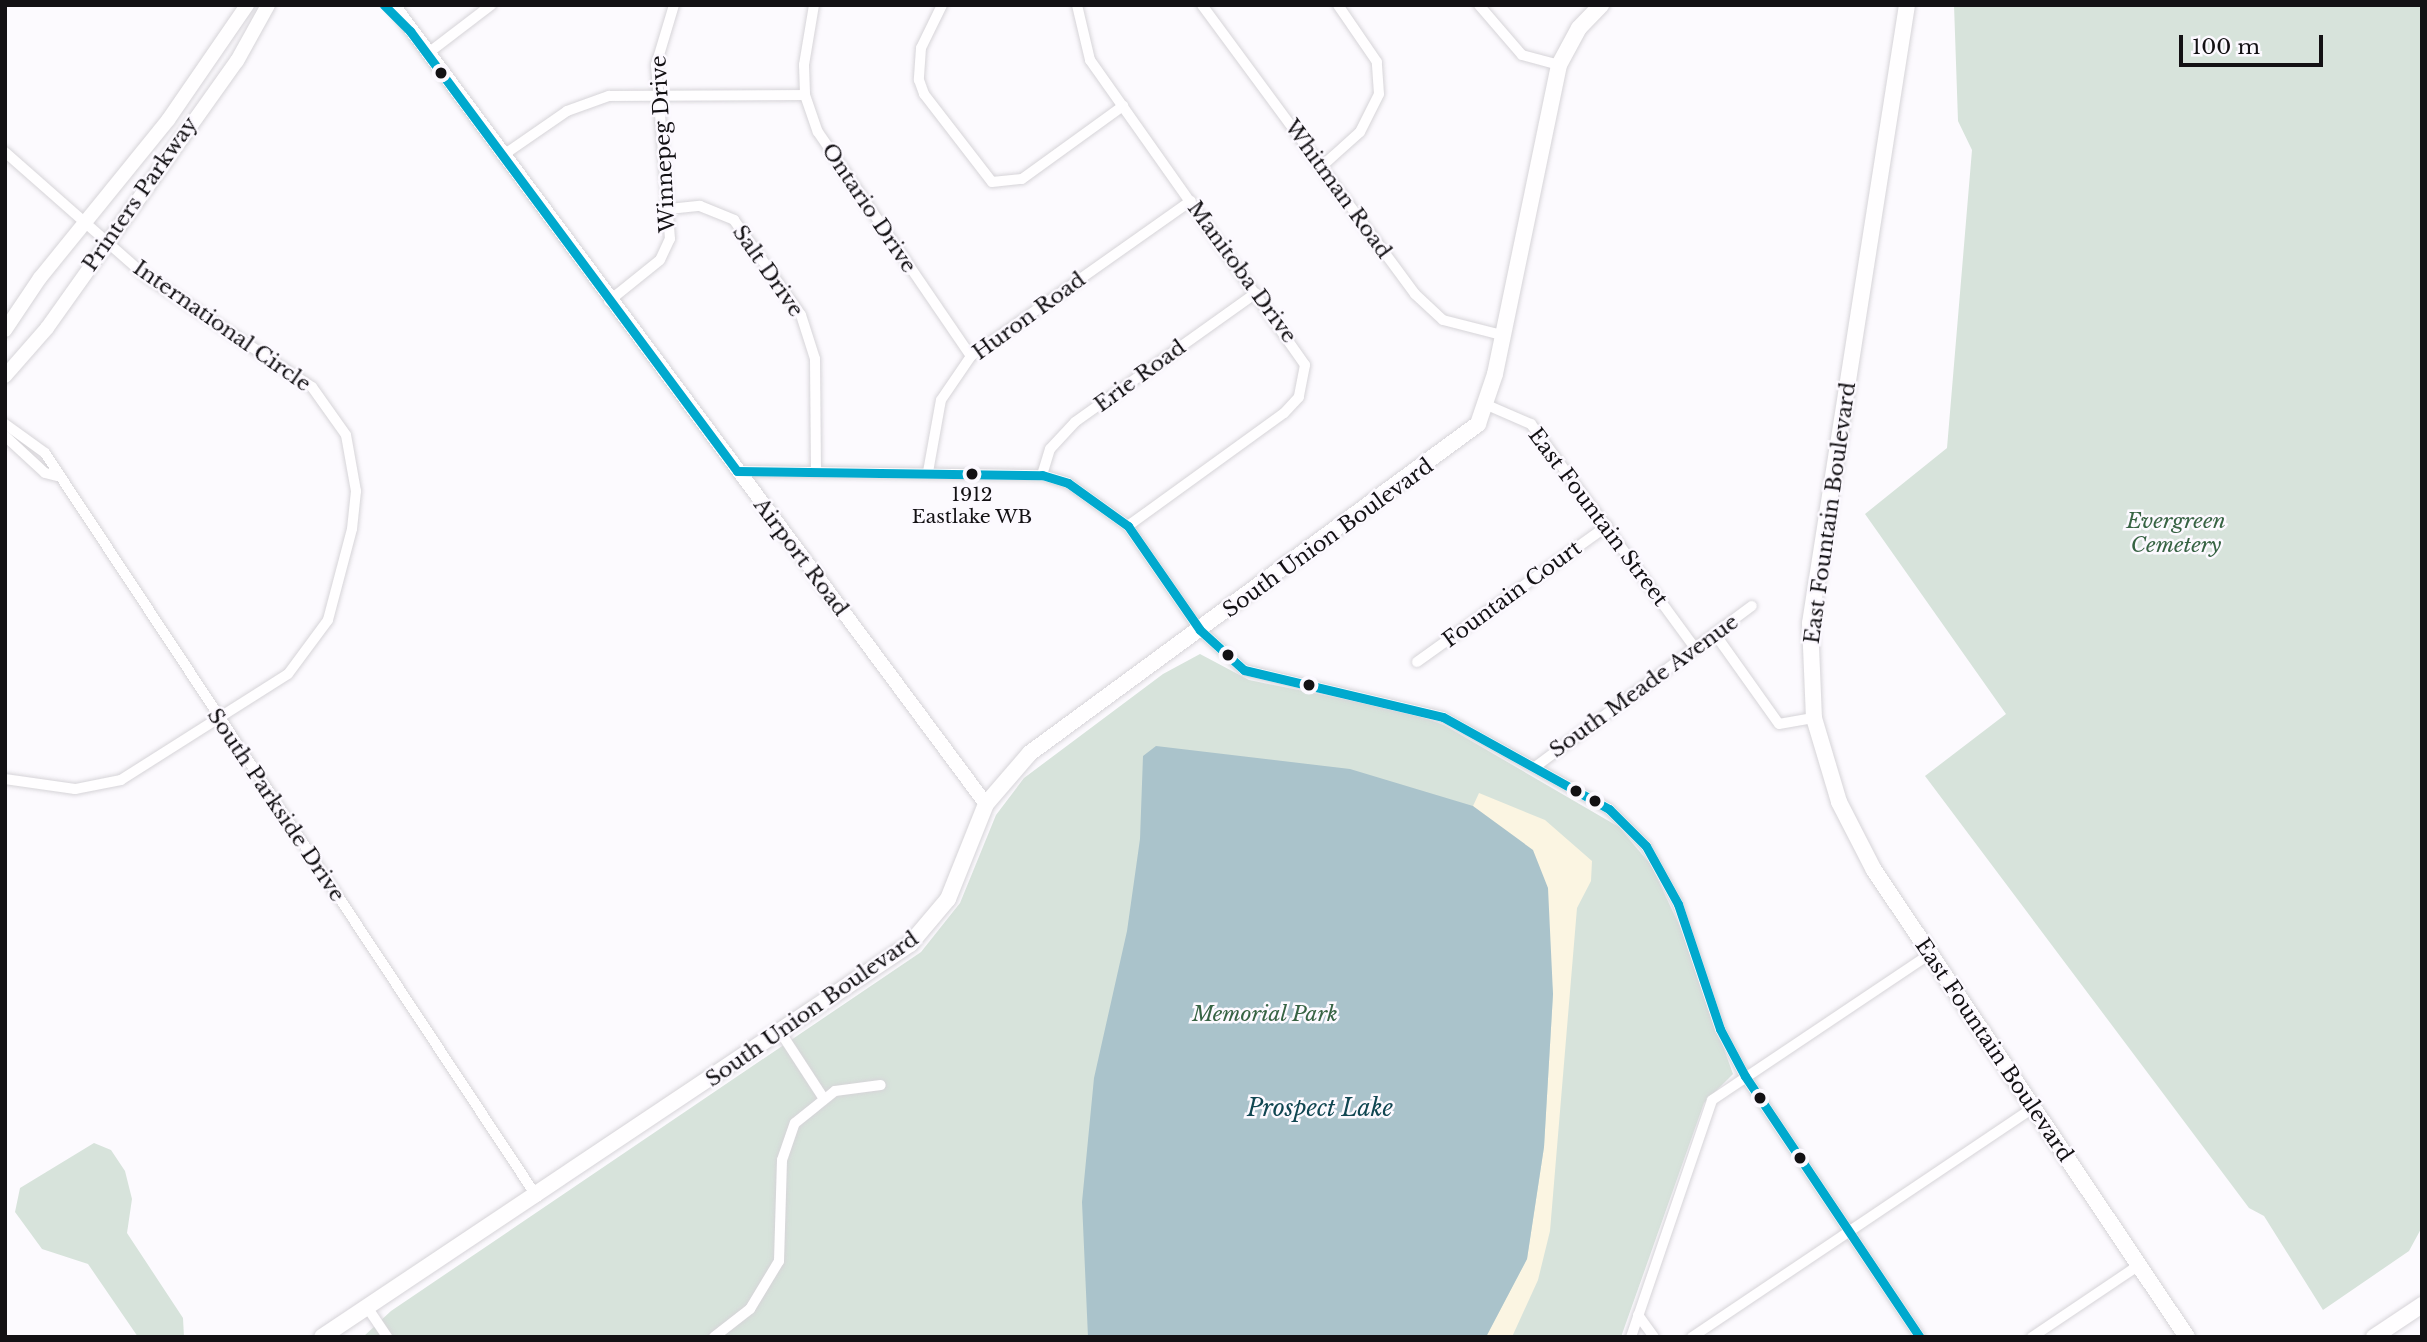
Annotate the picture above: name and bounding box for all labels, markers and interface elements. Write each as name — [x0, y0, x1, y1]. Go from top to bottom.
scale bar — [2182, 21, 2326, 65]
text: 100 m — [2192, 34, 2260, 60]
street label: Winnepeg Drive — [646, 55, 680, 233]
unlabelled marker — [434, 66, 448, 80]
street label: Printers Parkway — [77, 112, 203, 276]
street label: Whitman Road — [1279, 115, 1397, 263]
street label: Ontario Drive — [816, 138, 922, 278]
street label: Manitoba Drive — [1182, 196, 1302, 348]
street label: Salt Drive — [727, 220, 809, 322]
street label: International Circle — [128, 255, 316, 397]
street label: Huron Road — [968, 267, 1090, 365]
street label: Erie Road — [1090, 335, 1190, 417]
street label: East Fountain Boulevard — [1799, 381, 1861, 645]
street label: East Fountain Street — [1523, 423, 1673, 611]
street label: South Union Boulevard — [1218, 453, 1438, 623]
marker: 1912 Eastlake WB — [965, 467, 979, 481]
place label: 1912 Eastlake WB — [911, 484, 1033, 528]
street label: Airport Road — [748, 493, 854, 621]
park label: Evergreen Cemetery — [2126, 508, 2226, 558]
street label: Fountain Court — [1438, 535, 1586, 653]
street label: South Meade Avenue — [1544, 609, 1744, 763]
unlabelled marker — [1221, 648, 1235, 662]
unlabelled marker — [1302, 678, 1316, 692]
street label: South Parkside Drive — [202, 704, 350, 906]
unlabelled marker — [1569, 784, 1583, 798]
unlabelled marker — [1588, 794, 1602, 808]
street label: South Union Boulevard — [701, 926, 923, 1092]
street label: East Fountain Boulevard — [1910, 934, 2078, 1166]
park label: Memorial Park — [1192, 1001, 1338, 1027]
unlabelled marker — [1753, 1091, 1767, 1105]
water label: Prospect Lake — [1247, 1094, 1393, 1122]
unlabelled marker — [1793, 1151, 1807, 1165]

